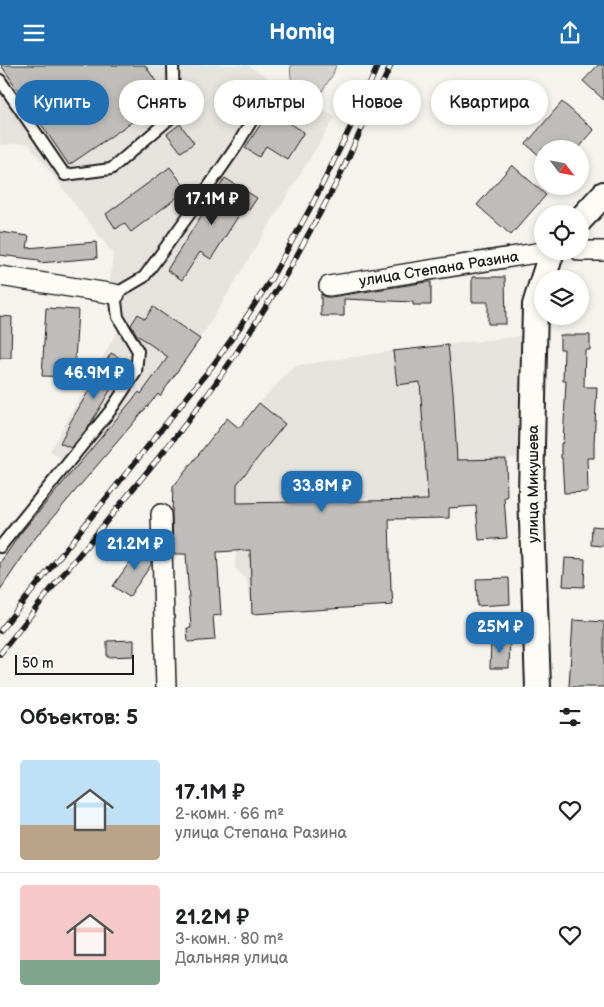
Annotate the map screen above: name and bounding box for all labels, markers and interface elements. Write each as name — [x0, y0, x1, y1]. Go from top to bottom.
icon: menu — [20, 19, 48, 47]
text: Homiq — [269, 19, 335, 46]
icon: share — [556, 19, 584, 47]
chip: Купить — [15, 80, 109, 125]
chip: Снять — [119, 80, 204, 125]
chip: Фильтры — [214, 80, 323, 125]
chip: Новое — [333, 80, 421, 125]
chip: Квартира — [431, 80, 548, 125]
north arrow — [534, 140, 589, 195]
map controls — [534, 140, 589, 325]
pin: 17.1M ₽ — [166, 184, 258, 226]
text: 17.1M ₽ — [185, 190, 239, 209]
button: locate — [534, 205, 589, 260]
street label: улица Степана Разина — [358, 247, 520, 291]
button: layers — [534, 270, 589, 325]
pin: 46.9M ₽ — [48, 357, 140, 400]
text: 46.9M ₽ — [64, 364, 124, 383]
street label: улица Микушева — [524, 425, 543, 543]
pin: 33.8M ₽ — [276, 471, 368, 513]
text: 33.8M ₽ — [292, 477, 352, 496]
pin: 21.2M ₽ — [89, 529, 181, 571]
text: 21.2M ₽ — [107, 535, 163, 554]
pin: 25M ₽ — [465, 611, 535, 654]
text: 25M ₽ — [477, 618, 523, 637]
scale bar — [15, 652, 134, 675]
text: 50 m — [22, 655, 54, 672]
icon: filters — [556, 703, 584, 731]
text: Объектов: 5 — [20, 705, 138, 730]
icon: home — [60, 780, 120, 840]
text: 17.1M ₽ — [175, 780, 245, 805]
icon: heart — [556, 796, 584, 824]
text: 2-комн. · 66 m² — [175, 805, 284, 824]
text: улица Степана Разина — [175, 824, 347, 843]
icon: home — [60, 905, 120, 965]
text: 21.2M ₽ — [175, 905, 249, 930]
icon: heart — [556, 921, 584, 949]
text: 3-комн. · 80 m² — [175, 930, 284, 949]
text: Дальняя улица — [175, 949, 288, 968]

